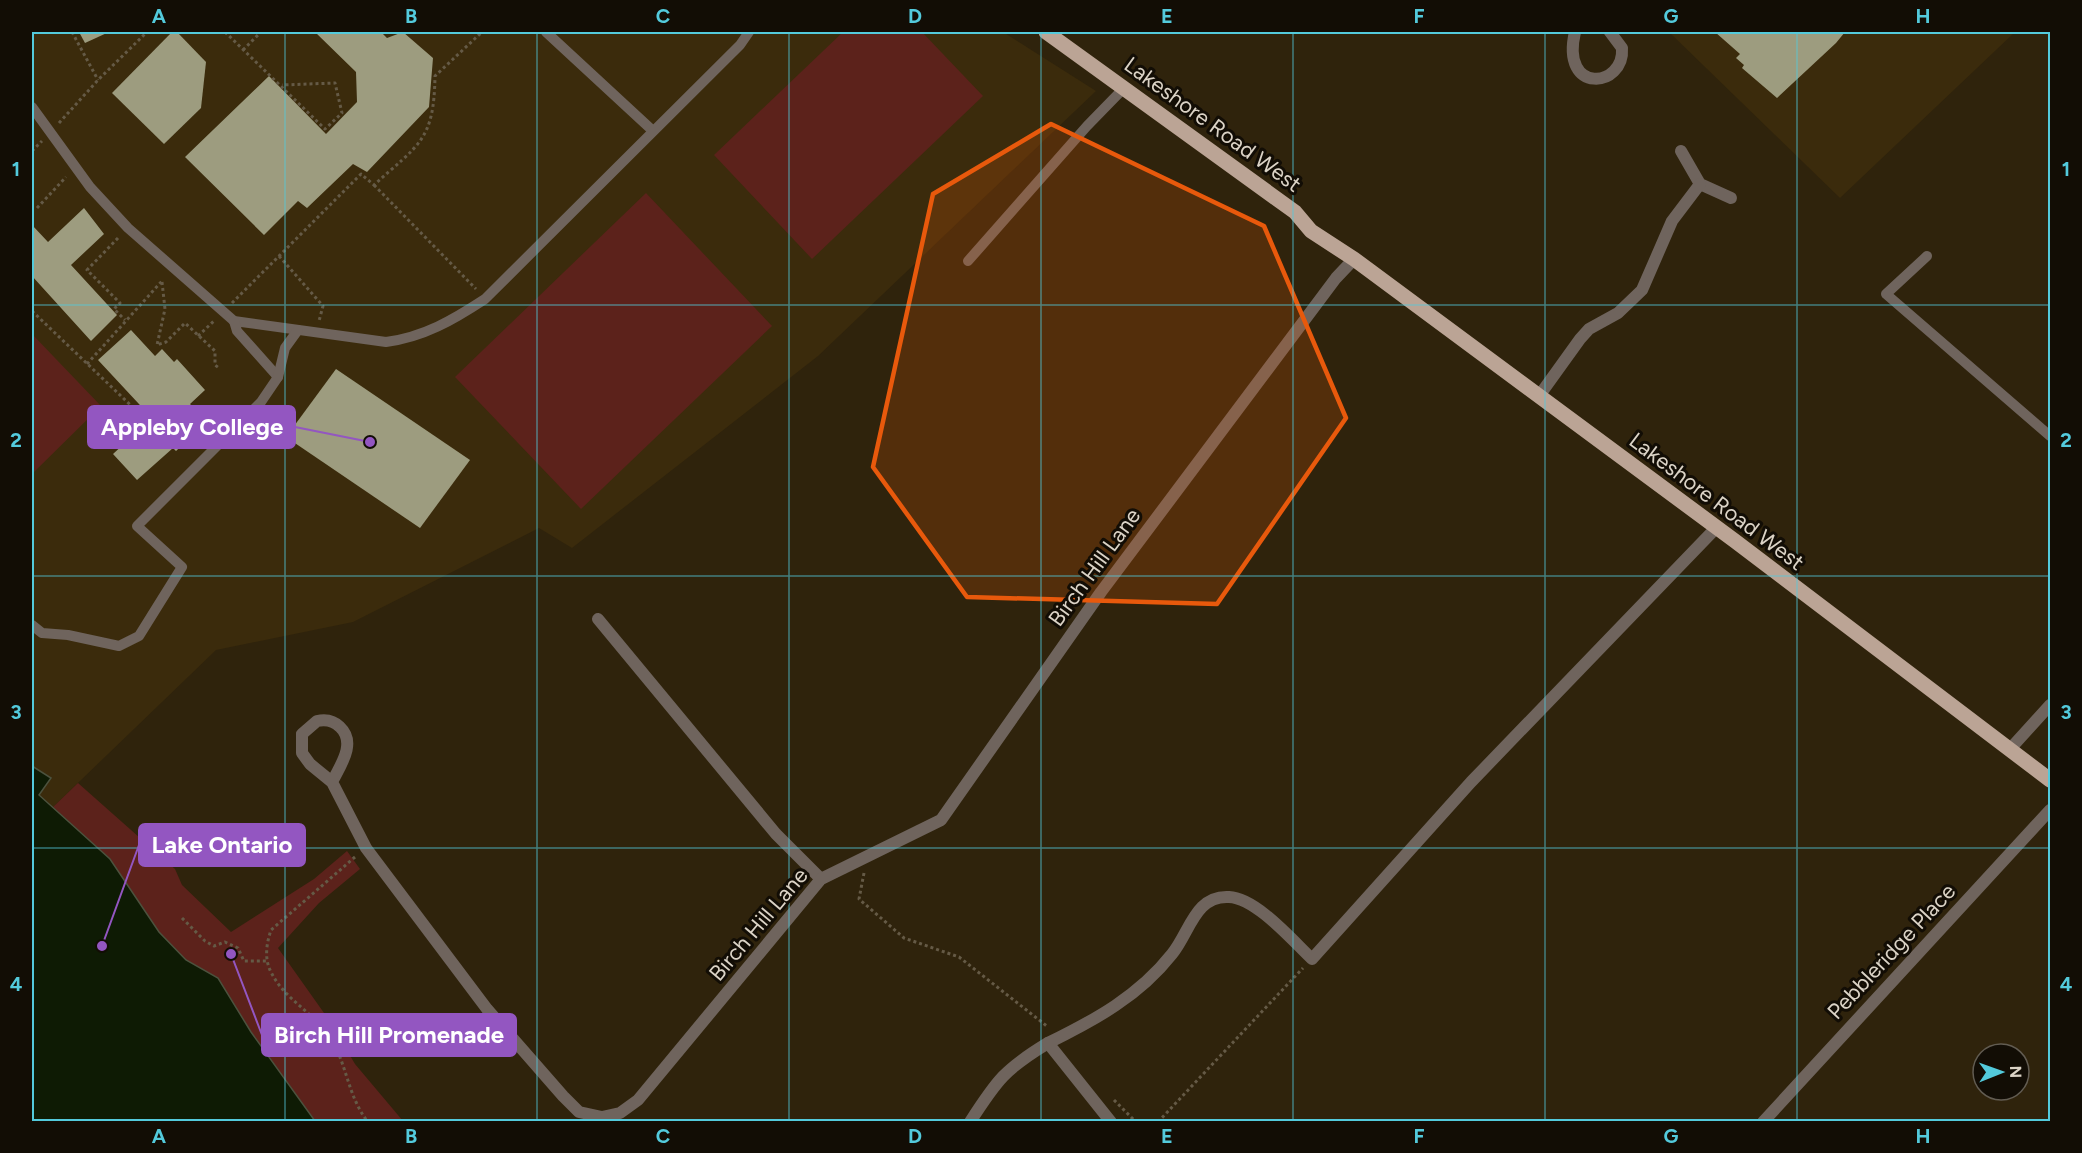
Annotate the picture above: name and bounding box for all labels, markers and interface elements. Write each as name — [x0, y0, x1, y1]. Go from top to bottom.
text: A — [152, 4, 167, 28]
text: B — [405, 4, 417, 28]
text: C — [656, 4, 670, 28]
text: D — [908, 4, 922, 28]
text: E — [1161, 4, 1173, 28]
text: F — [1413, 4, 1425, 28]
text: G — [1664, 4, 1679, 28]
text: H — [1916, 4, 1931, 28]
street label: Lakeshore Road West — [1119, 51, 1306, 198]
text: 1 — [12, 157, 20, 181]
text: 1 — [2062, 157, 2070, 181]
callout: Appleby College — [88, 406, 295, 448]
text: Appleby College — [101, 412, 283, 441]
street label: Lakeshore Road West — [1624, 427, 1810, 576]
text: 2 — [10, 428, 22, 452]
text: 2 — [2060, 428, 2072, 452]
street label: Birch Hill Lane — [1043, 503, 1146, 632]
text: 3 — [10, 700, 22, 724]
text: 3 — [2060, 700, 2072, 724]
callout: Lake Ontario — [139, 824, 305, 866]
text: Lake Ontario — [151, 830, 293, 859]
street label: Birch Hill Lane — [703, 862, 813, 986]
street label: Pebbleridge Place — [1822, 878, 1961, 1025]
text: 4 — [10, 972, 23, 996]
text: 4 — [2060, 972, 2073, 996]
callout: Birch Hill Promenade — [262, 1014, 516, 1056]
text: Birch Hill Promenade — [274, 1020, 504, 1049]
north arrow — [1971, 1042, 2031, 1102]
text: N — [2006, 1065, 2025, 1078]
text: A — [152, 1124, 167, 1148]
text: B — [405, 1124, 417, 1148]
text: C — [656, 1124, 670, 1148]
text: D — [908, 1124, 922, 1148]
text: E — [1161, 1124, 1173, 1148]
text: F — [1413, 1124, 1425, 1148]
text: G — [1664, 1124, 1679, 1148]
text: H — [1916, 1124, 1931, 1148]

